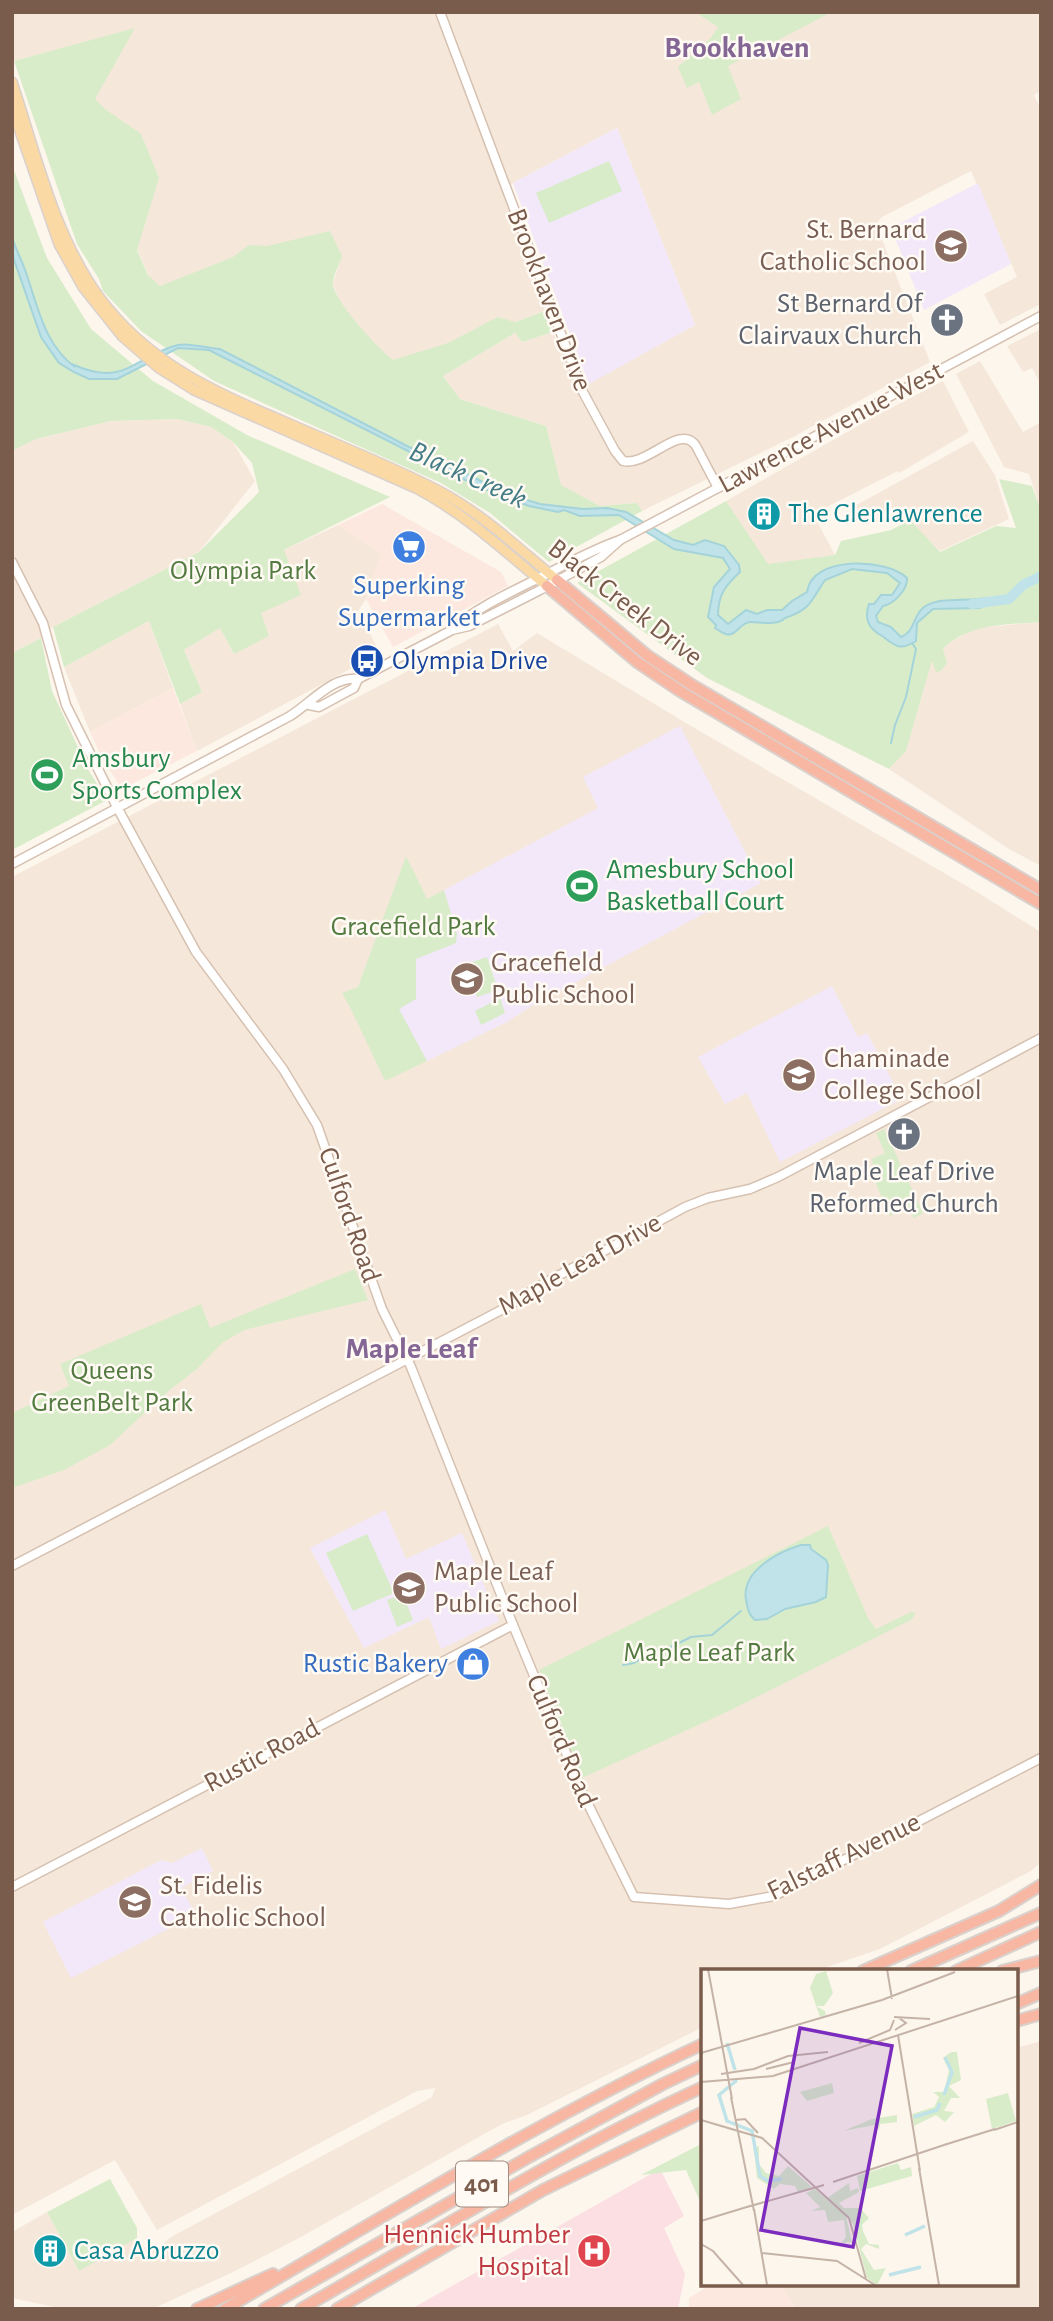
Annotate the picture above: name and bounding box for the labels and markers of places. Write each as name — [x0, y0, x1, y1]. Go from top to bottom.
place label: St. Bernard Catholic School — [760, 216, 926, 276]
school or university icon: St. Bernard Catholic School — [932, 227, 970, 265]
place label: St Bernard Of Clairvaux Church — [739, 290, 924, 350]
church icon: St Bernard Of Clairvaux Church — [928, 301, 966, 339]
building icon: The Glenlawrence — [745, 495, 783, 533]
place label: The Glenlawrence — [788, 500, 983, 528]
supermarket icon: Superking Supermarket — [390, 528, 428, 566]
place label: Superking Supermarket — [338, 572, 480, 632]
bus stop icon: Olympia Drive — [348, 642, 386, 680]
place label: Olympia Drive — [392, 647, 548, 675]
place label: Amsbury Sports Complex — [72, 745, 242, 805]
sports icon: Amsbury Sports Complex — [28, 756, 66, 794]
place label: Amesbury School Basketball Court — [606, 856, 794, 916]
sports icon: Amesbury School Basketball Court — [563, 867, 601, 905]
place label: Gracefield Public School — [491, 949, 635, 1009]
school or university icon: Gracefield Public School — [448, 960, 486, 998]
place label: Chaminade College School — [824, 1045, 982, 1105]
school or university icon: Chaminade College School — [780, 1056, 818, 1094]
church icon: Maple Leaf Drive Reformed Church — [885, 1115, 923, 1153]
place label: Maple Leaf Drive Reformed Church — [809, 1158, 999, 1218]
place label: Maple Leaf Public School — [434, 1558, 578, 1618]
school or university icon: Maple Leaf Public School — [390, 1569, 428, 1607]
shop icon: Rustic Bakery — [454, 1645, 492, 1683]
place label: Rustic Bakery — [303, 1650, 448, 1678]
place label: St. Fidelis Catholic School — [160, 1872, 326, 1932]
school or university icon: St. Fidelis Catholic School — [116, 1883, 154, 1921]
place label: Hennick Humber Hospital — [383, 2221, 570, 2281]
building icon: Casa Abruzzo — [31, 2232, 69, 2270]
hospital icon: Hennick Humber Hospital — [575, 2232, 613, 2270]
place label: Casa Abruzzo — [74, 2237, 219, 2265]

